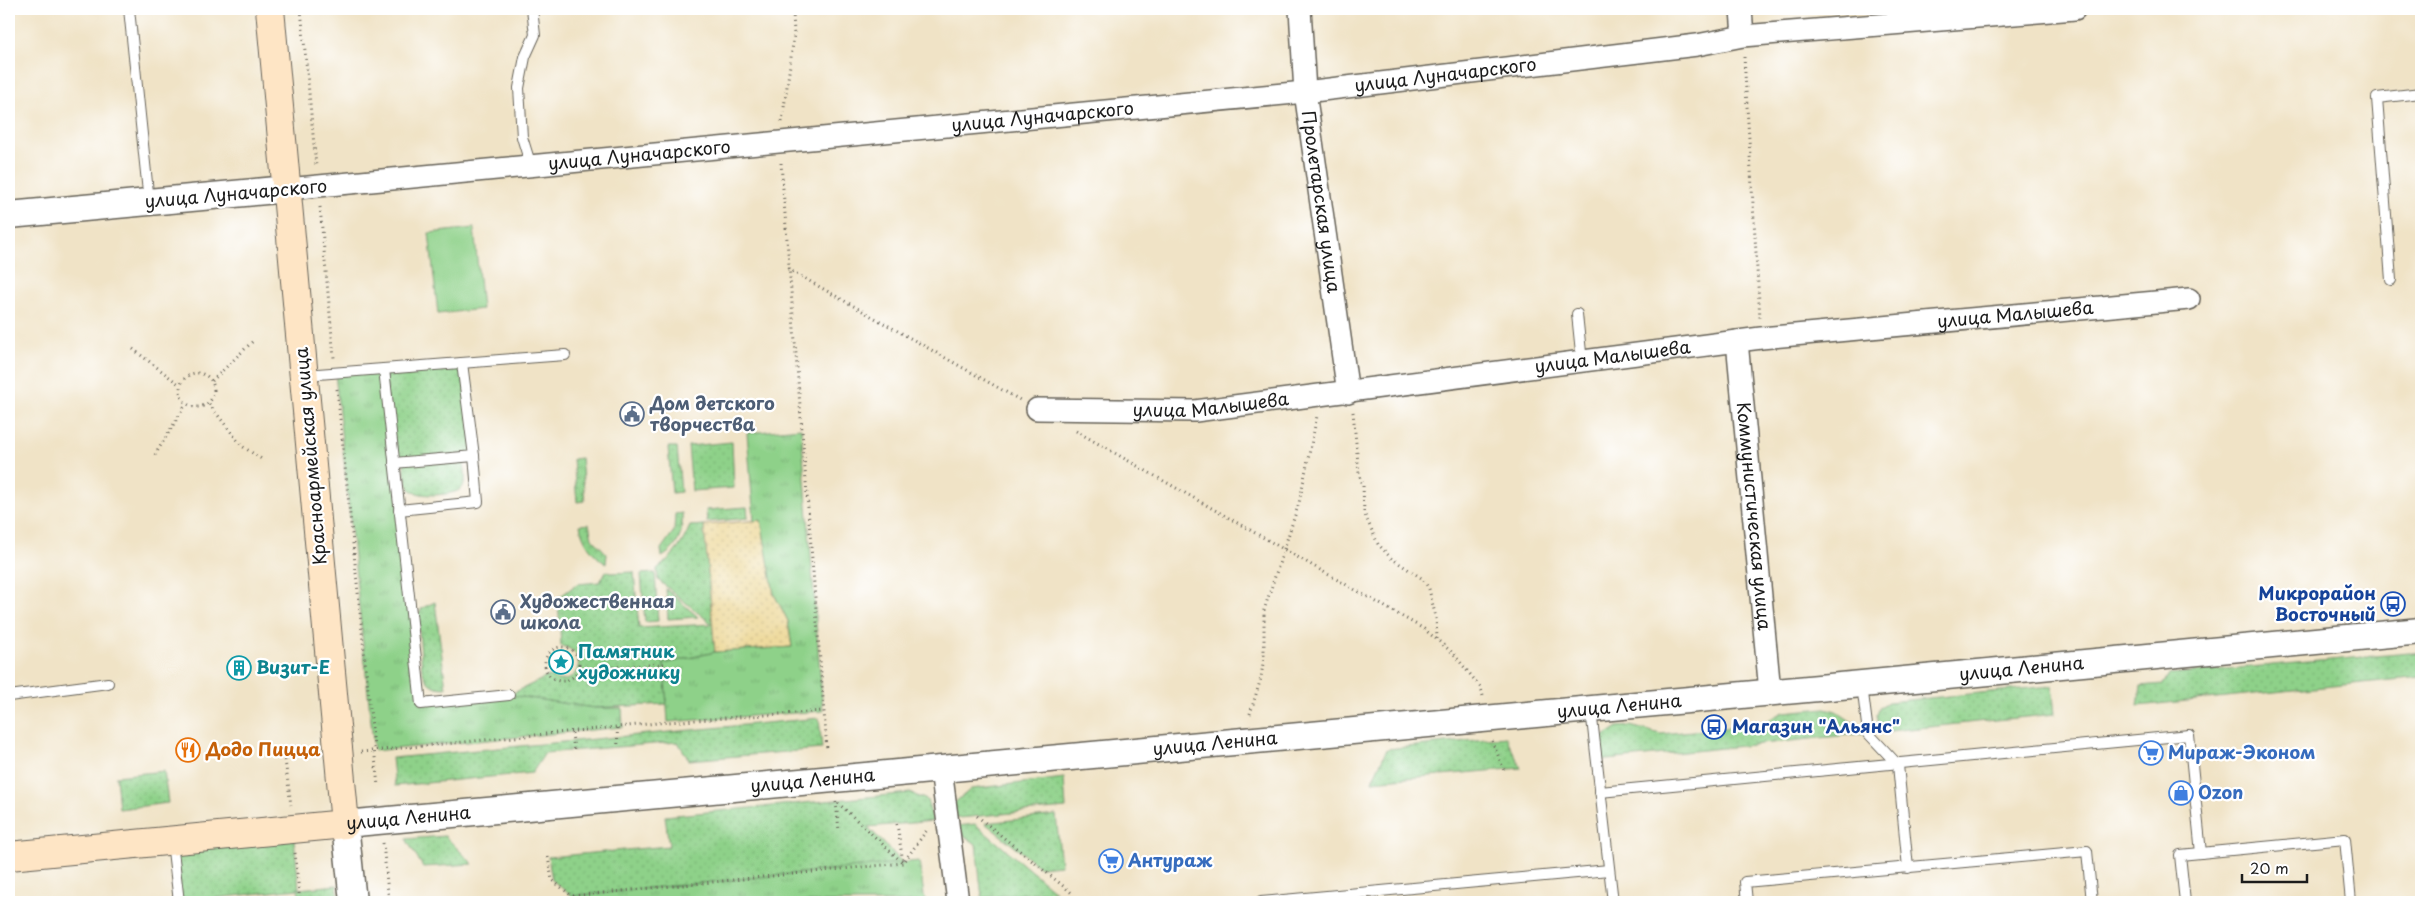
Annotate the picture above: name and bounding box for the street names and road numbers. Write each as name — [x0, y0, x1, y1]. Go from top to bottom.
street label: улица Луначарского — [1353, 49, 1538, 98]
street label: улица Луначарского — [950, 93, 1135, 138]
street label: Пролетарская улица — [1296, 109, 1349, 295]
street label: улица Луначарского — [547, 132, 732, 176]
street label: улица Луначарского — [144, 171, 328, 214]
street label: улица Малышева — [1936, 293, 2095, 334]
street label: улица Малышева — [1533, 332, 1693, 379]
street label: Красноармейская улица — [286, 345, 332, 566]
street label: улица Малышева — [1132, 384, 1291, 423]
street label: Коммунистическая улица — [1731, 401, 1779, 632]
street label: улица Ленина — [1958, 648, 2085, 687]
street label: улица Ленина — [1556, 686, 1683, 724]
street label: улица Ленина — [1151, 723, 1279, 761]
street label: улица Ленина — [749, 760, 877, 799]
street label: улица Ленина — [345, 797, 472, 836]

